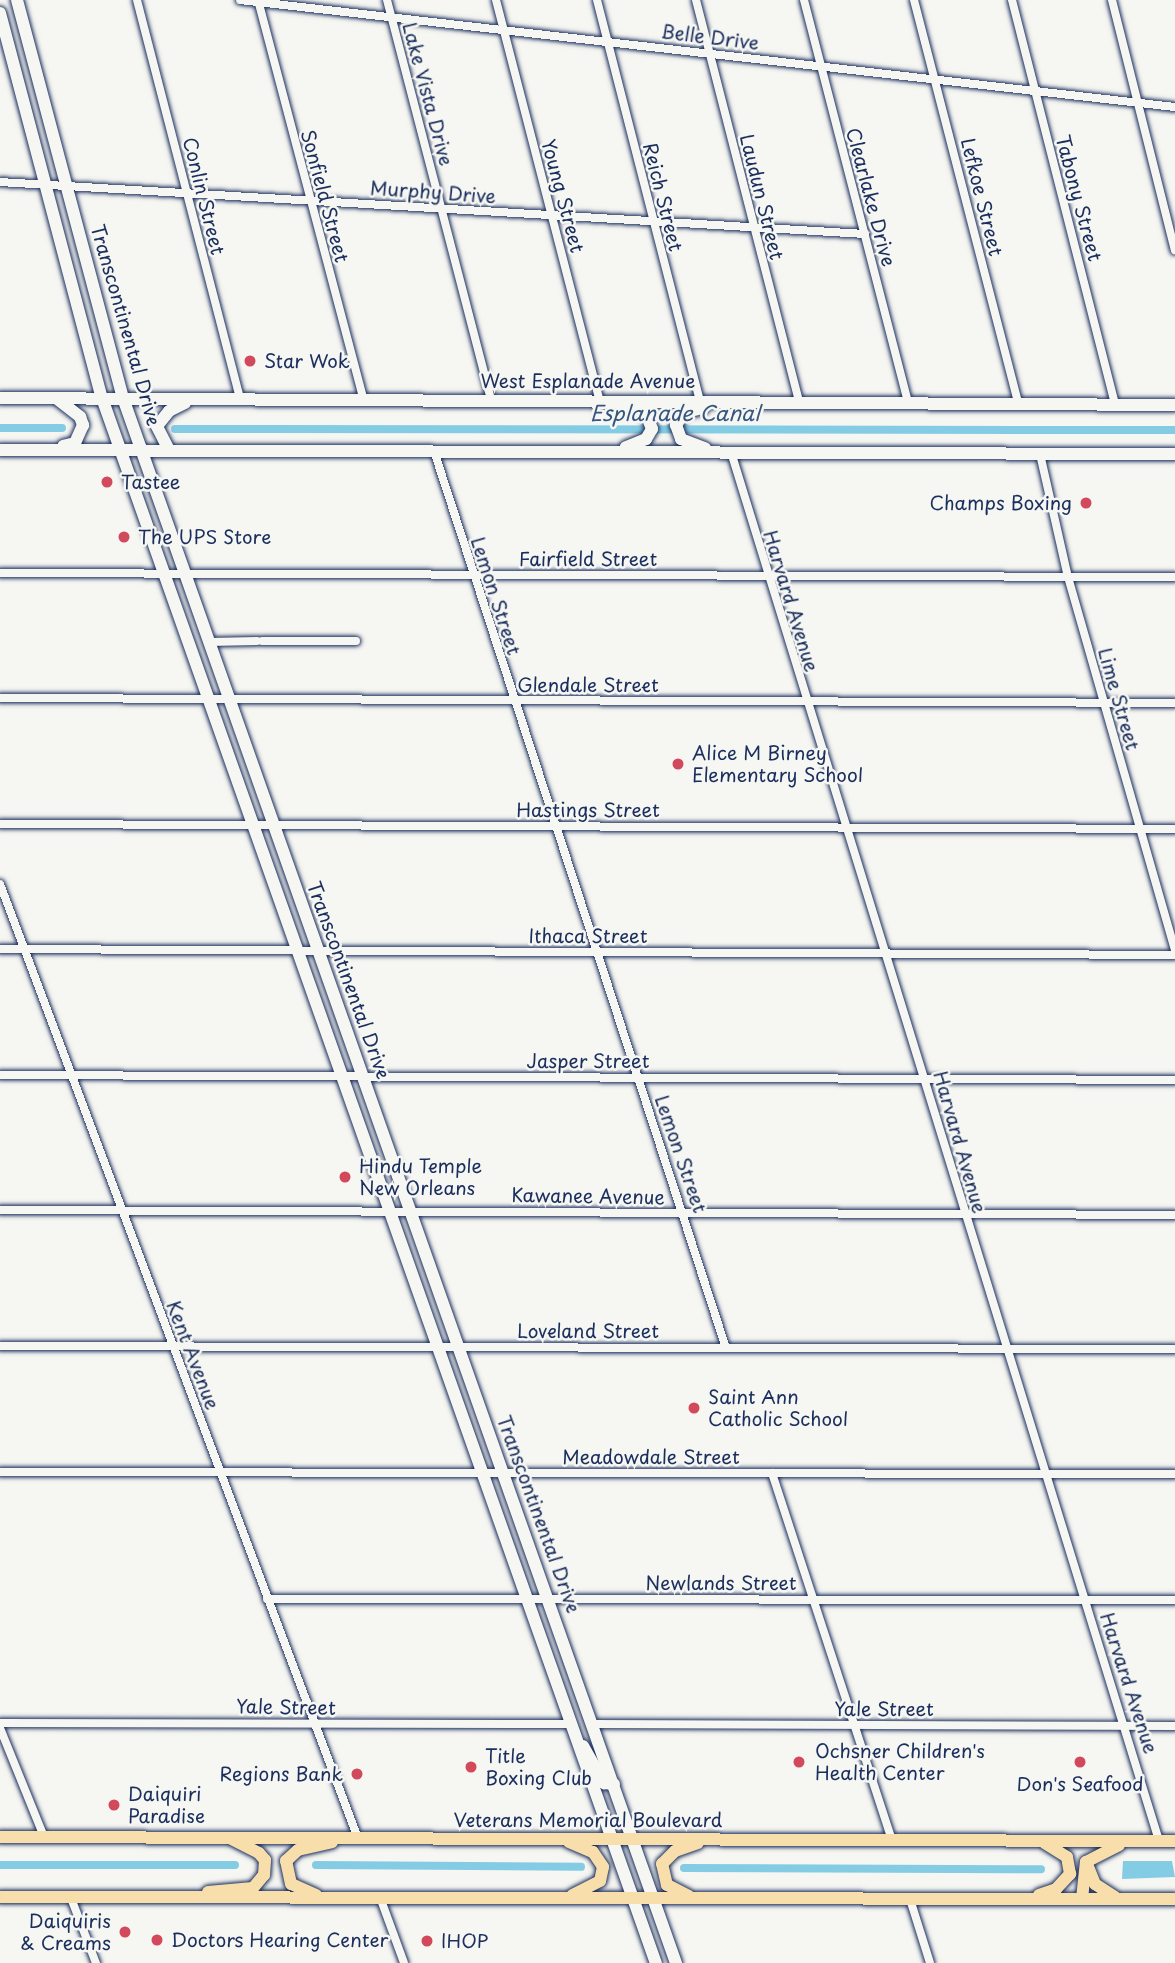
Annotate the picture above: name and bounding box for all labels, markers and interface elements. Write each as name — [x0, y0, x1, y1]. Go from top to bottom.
street label: Lake Vista Drive — [398, 18, 458, 170]
street label: Belle Drive — [659, 20, 761, 54]
street label: Clearlake Drive — [842, 125, 900, 269]
street label: Sonfield Street — [296, 127, 354, 265]
street label: Laudun Street — [735, 132, 789, 262]
street label: Tabony Street — [1051, 133, 1107, 263]
street label: Conlin Street — [178, 134, 230, 258]
street label: Lefkoe Street — [956, 136, 1008, 258]
street label: Young Street — [537, 137, 589, 255]
street label: Reich Street — [638, 140, 688, 254]
street label: Murphy Drive — [369, 176, 497, 208]
street label: Transcontinental Drive — [86, 221, 166, 429]
place label: Star Wok — [264, 350, 351, 372]
marker: Star Wok — [242, 353, 258, 369]
street label: West Esplanade Avenue — [481, 370, 695, 392]
water label: Esplanade Canal — [590, 399, 760, 425]
place label: Tastee — [121, 471, 181, 493]
marker: Tastee — [99, 474, 115, 490]
place label: Champs Boxing — [930, 492, 1072, 514]
marker: Champs Boxing — [1078, 495, 1094, 511]
place label: The UPS Store — [138, 526, 271, 548]
street label: Harvard Avenue — [759, 527, 823, 675]
marker: The UPS Store — [116, 529, 132, 545]
street label: Lemon Street — [466, 534, 526, 658]
street label: Fairfield Street — [519, 548, 657, 570]
street label: Lime Street — [1093, 645, 1145, 753]
street label: Glendale Street — [517, 674, 659, 696]
place label: Alice M Birney Elementary School — [692, 742, 863, 786]
marker: Alice M Birney Elementary School — [670, 756, 686, 772]
street label: Hastings Street — [516, 799, 660, 821]
street label: Transcontinental Drive — [302, 878, 396, 1082]
street label: Ithaca Street — [528, 925, 648, 947]
street label: Jasper Street — [526, 1050, 650, 1072]
street label: Harvard Avenue — [929, 1068, 991, 1216]
street label: Lemon Street — [650, 1093, 712, 1215]
place label: Hindu Temple New Orleans — [359, 1155, 483, 1199]
marker: Hindu Temple New Orleans — [337, 1169, 353, 1185]
street label: Kawanee Avenue — [511, 1183, 665, 1209]
street label: Kent Avenue — [162, 1298, 224, 1412]
street label: Loveland Street — [517, 1320, 659, 1342]
place label: Saint Ann Catholic School — [708, 1386, 849, 1430]
marker: Saint Ann Catholic School — [686, 1400, 702, 1416]
street label: Transcontinental Drive — [492, 1412, 586, 1616]
street label: Meadowdale Street — [562, 1446, 740, 1468]
street label: Newlands Street — [645, 1572, 797, 1594]
street label: Harvard Avenue — [1095, 1609, 1163, 1757]
street label: Yale Street — [236, 1695, 336, 1719]
street label: Yale Street — [834, 1698, 934, 1720]
place label: Ochsner Children's Health Center — [815, 1740, 986, 1784]
place label: Title Boxing Club — [485, 1745, 593, 1789]
marker: Ochsner Children's Health Center — [789, 1752, 809, 1772]
marker: Don's Seafood — [1072, 1754, 1088, 1770]
marker: Title Boxing Club — [463, 1759, 479, 1775]
place label: Regions Bank — [219, 1763, 343, 1785]
marker: Regions Bank — [349, 1766, 365, 1782]
place label: Don's Seafood — [1016, 1773, 1144, 1795]
place label: Daiquiri Paradise — [128, 1783, 205, 1827]
marker: Daiquiri Paradise — [106, 1797, 122, 1813]
street label: Veterans Memorial Boulevard — [453, 1809, 723, 1831]
place label: Daiquiris & Creams — [19, 1910, 111, 1954]
marker: Daiquiris & Creams — [117, 1924, 133, 1940]
place label: Doctors Hearing Center — [171, 1929, 390, 1951]
place label: IHOP — [441, 1930, 489, 1952]
marker: Doctors Hearing Center — [149, 1932, 165, 1948]
marker: IHOP — [419, 1933, 435, 1949]

